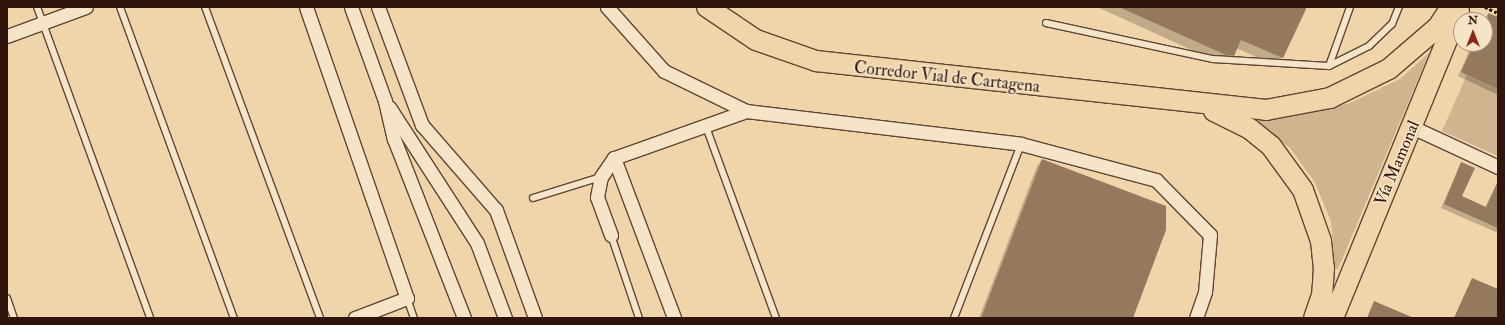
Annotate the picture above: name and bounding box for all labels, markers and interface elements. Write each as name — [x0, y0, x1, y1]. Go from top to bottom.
north arrow — [1453, 12, 1493, 52]
text: N — [1468, 14, 1478, 27]
street label: Corredor Vial de Cartagena — [853, 57, 1041, 97]
street label: Vía Mamonal — [1370, 117, 1424, 209]

